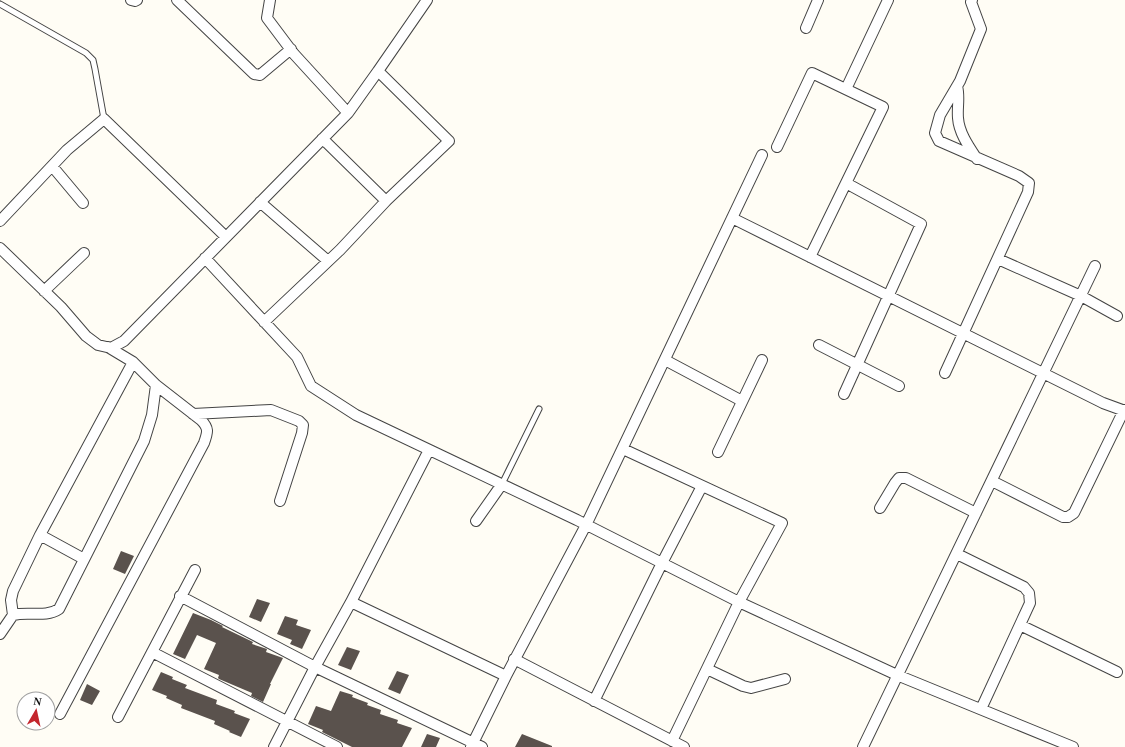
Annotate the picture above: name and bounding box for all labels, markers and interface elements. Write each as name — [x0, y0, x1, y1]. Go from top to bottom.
north arrow — [16, 691, 56, 731]
text: N — [33, 695, 42, 708]

